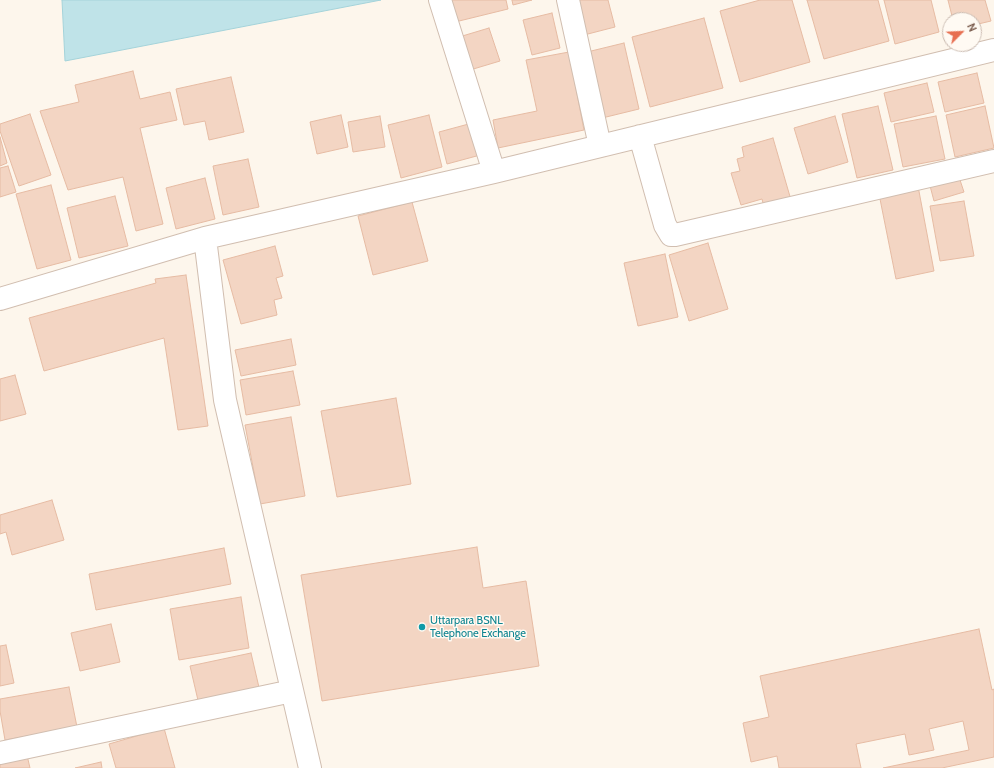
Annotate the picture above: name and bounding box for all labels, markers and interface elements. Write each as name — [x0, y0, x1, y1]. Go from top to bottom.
north arrow — [942, 12, 982, 52]
text: N — [964, 21, 980, 34]
place label: Uttarpara BSNL Telephone Exchange — [430, 614, 526, 640]
marker: Uttarpara BSNL Telephone Exchange — [417, 622, 427, 632]

